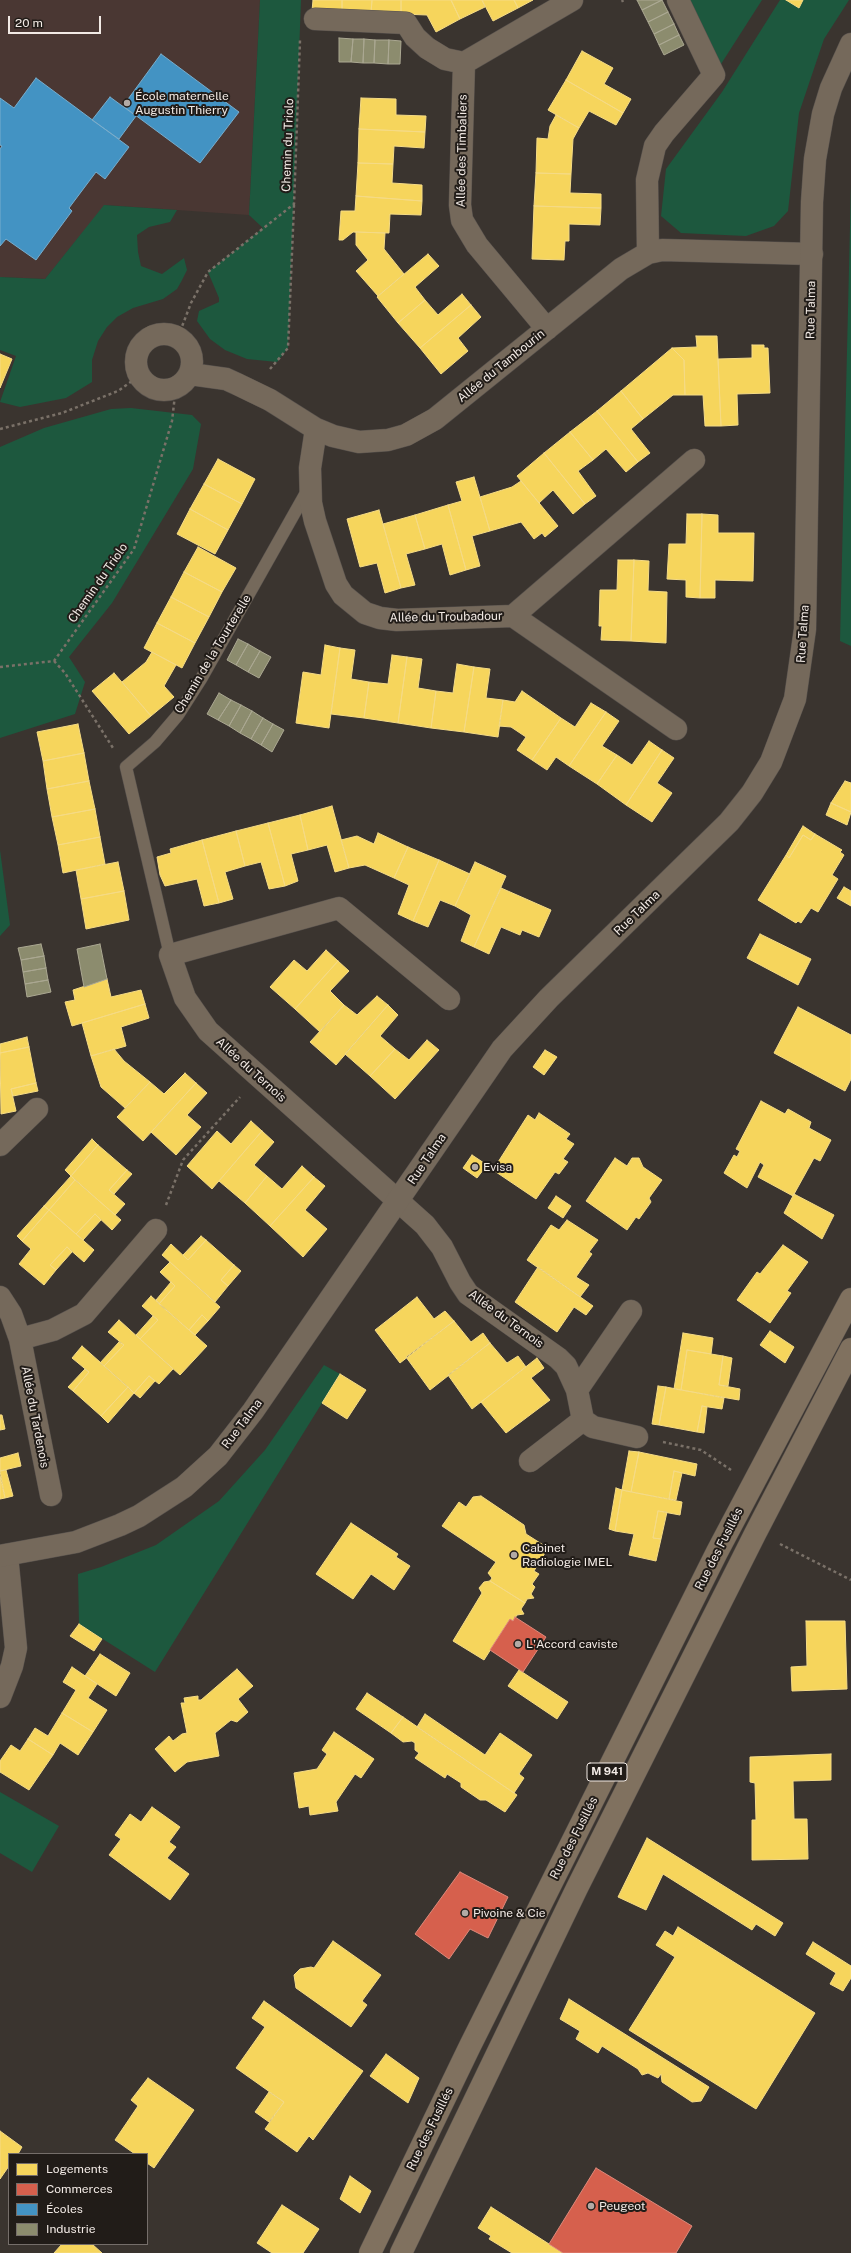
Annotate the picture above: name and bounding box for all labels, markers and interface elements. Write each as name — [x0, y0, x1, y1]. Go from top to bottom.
scale bar — [10, 8, 103, 34]
text: 20 m — [15, 16, 43, 30]
place label: École maternelle Augustin Thierry — [135, 89, 229, 117]
street label: Allée des Timbaliers — [454, 94, 470, 208]
marker: École maternelle Augustin Thierry — [122, 98, 132, 108]
street label: Chemin du Triolo — [279, 98, 297, 192]
street label: Rue Talma — [803, 281, 819, 339]
street label: Allée du Tambourin — [455, 326, 547, 406]
street label: Chemin du Triolo — [65, 541, 131, 625]
street label: Chemin de la Tourterelle — [172, 592, 254, 716]
street label: Rue Talma — [794, 604, 812, 664]
street label: Allée du Troubadour — [389, 609, 503, 625]
street label: Rue Talma — [611, 888, 663, 938]
street label: Allée du Ternois — [213, 1035, 289, 1105]
street label: Rue Talma — [405, 1131, 449, 1187]
place label: Evisa — [483, 1160, 512, 1174]
marker: Evisa — [470, 1162, 480, 1172]
street label: Allée du Ternois — [466, 1287, 546, 1351]
street label: Allée du Tardenois — [18, 1365, 52, 1469]
street label: Rue Talma — [219, 1396, 265, 1452]
street label: Rue des Fusillés — [692, 1505, 746, 1593]
place label: Cabinet Radiologie IMEL — [522, 1541, 612, 1569]
marker: Cabinet Radiologie IMEL — [509, 1550, 519, 1560]
place label: L'Accord caviste — [526, 1637, 618, 1651]
marker: L'Accord caviste — [513, 1639, 523, 1649]
road number: M 941 — [587, 1763, 627, 1781]
street label: Rue des Fusillés — [547, 1794, 601, 1882]
place label: Pivoine & Cie — [473, 1906, 545, 1920]
marker: Pivoine & Cie — [460, 1908, 470, 1918]
street label: Rue des Fusillés — [404, 2085, 456, 2173]
legend — [8, 2153, 148, 2245]
text: Logements — [46, 2162, 108, 2176]
text: Commerces — [46, 2182, 113, 2196]
place label: Peugeot — [599, 2199, 646, 2213]
marker: Peugeot — [586, 2201, 596, 2211]
text: Écoles — [46, 2202, 83, 2216]
text: Industrie — [46, 2222, 96, 2236]

